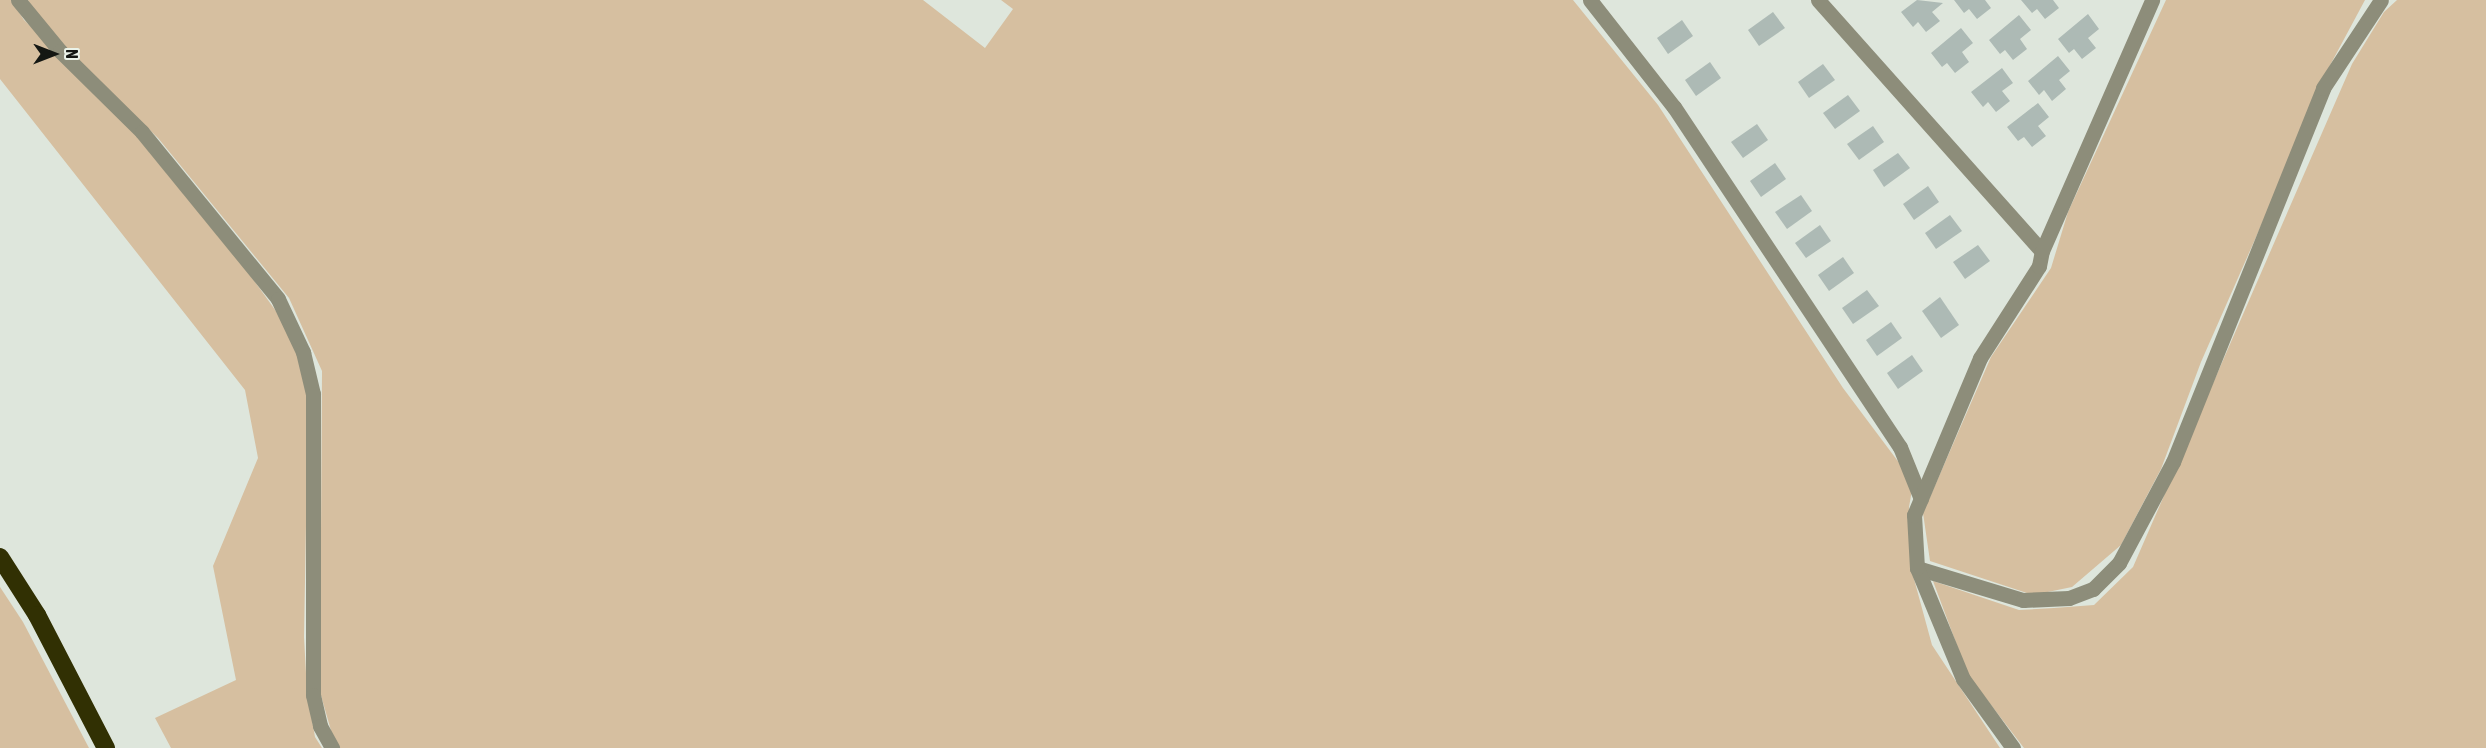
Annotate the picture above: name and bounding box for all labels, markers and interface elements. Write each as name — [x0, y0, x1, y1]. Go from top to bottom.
north arrow — [24, 24, 84, 84]
text: N — [63, 49, 81, 59]

